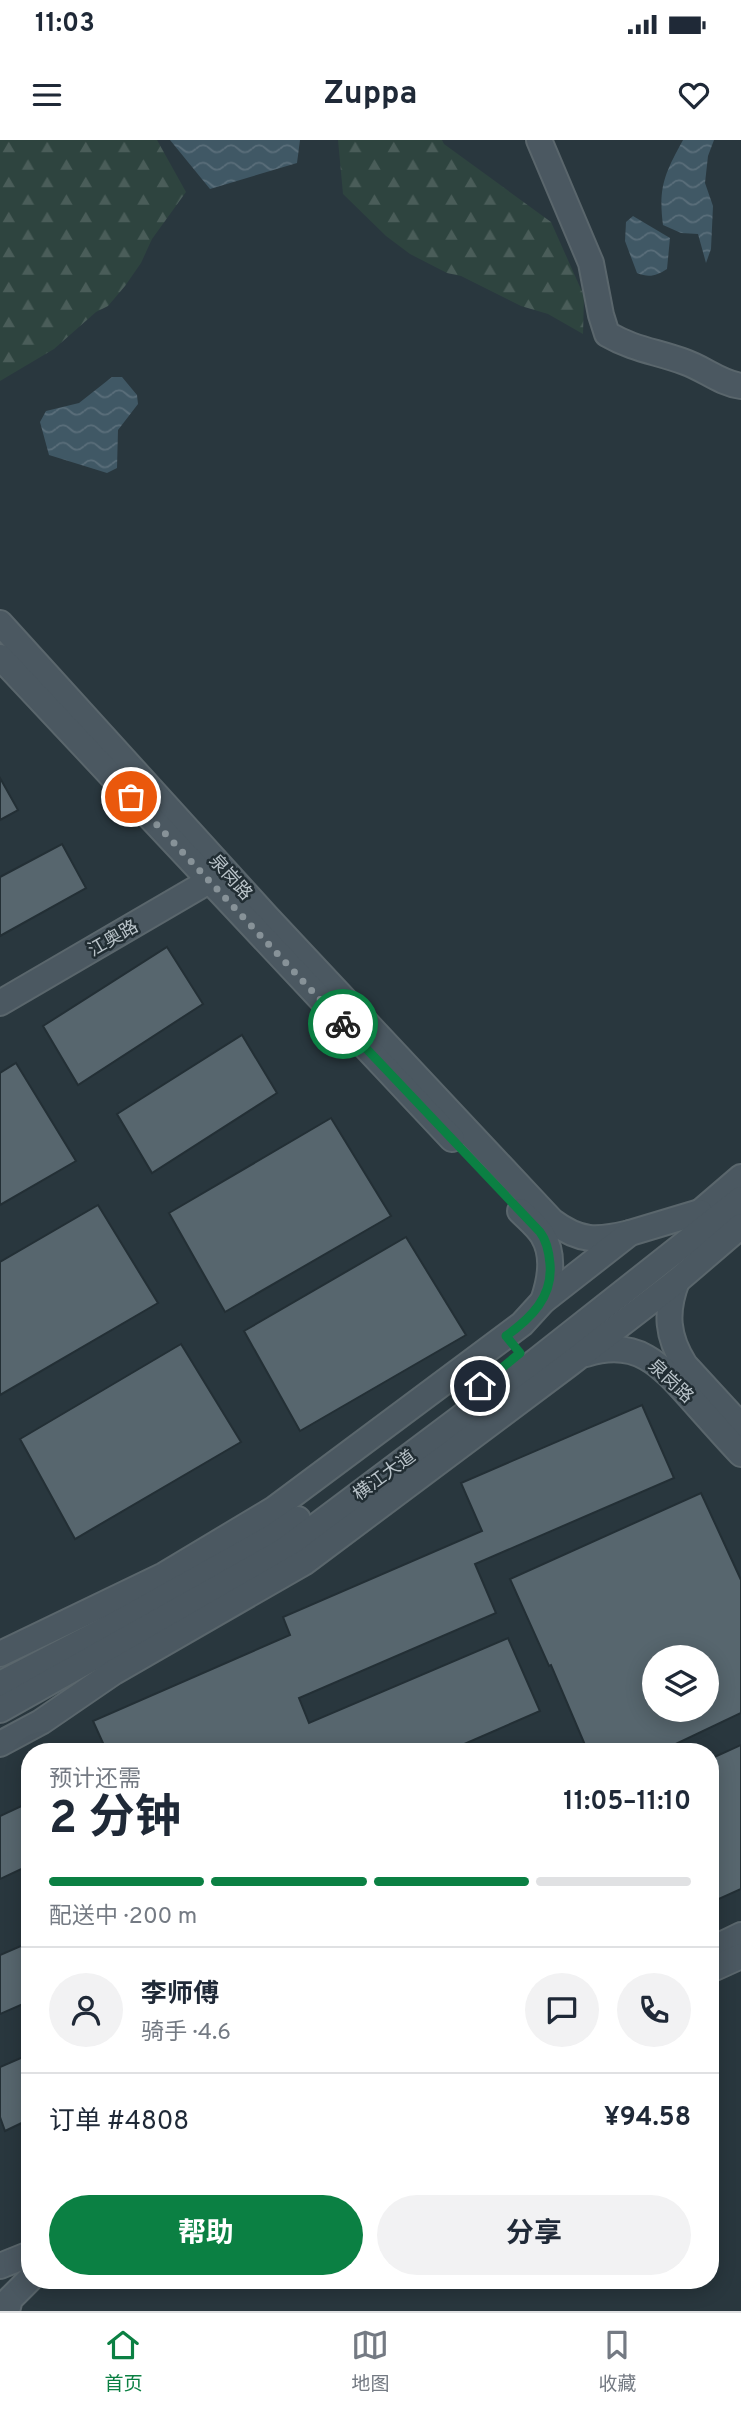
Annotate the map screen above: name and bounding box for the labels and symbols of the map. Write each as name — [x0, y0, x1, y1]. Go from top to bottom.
pin — [101, 767, 161, 827]
street label: 泉岗路 — [203, 850, 256, 906]
street label: 江奥路 — [85, 916, 143, 963]
courier — [308, 989, 378, 1059]
street label: 泉岗路 — [642, 1355, 698, 1409]
pin — [450, 1356, 510, 1416]
street label: 横江大道 — [349, 1446, 421, 1507]

